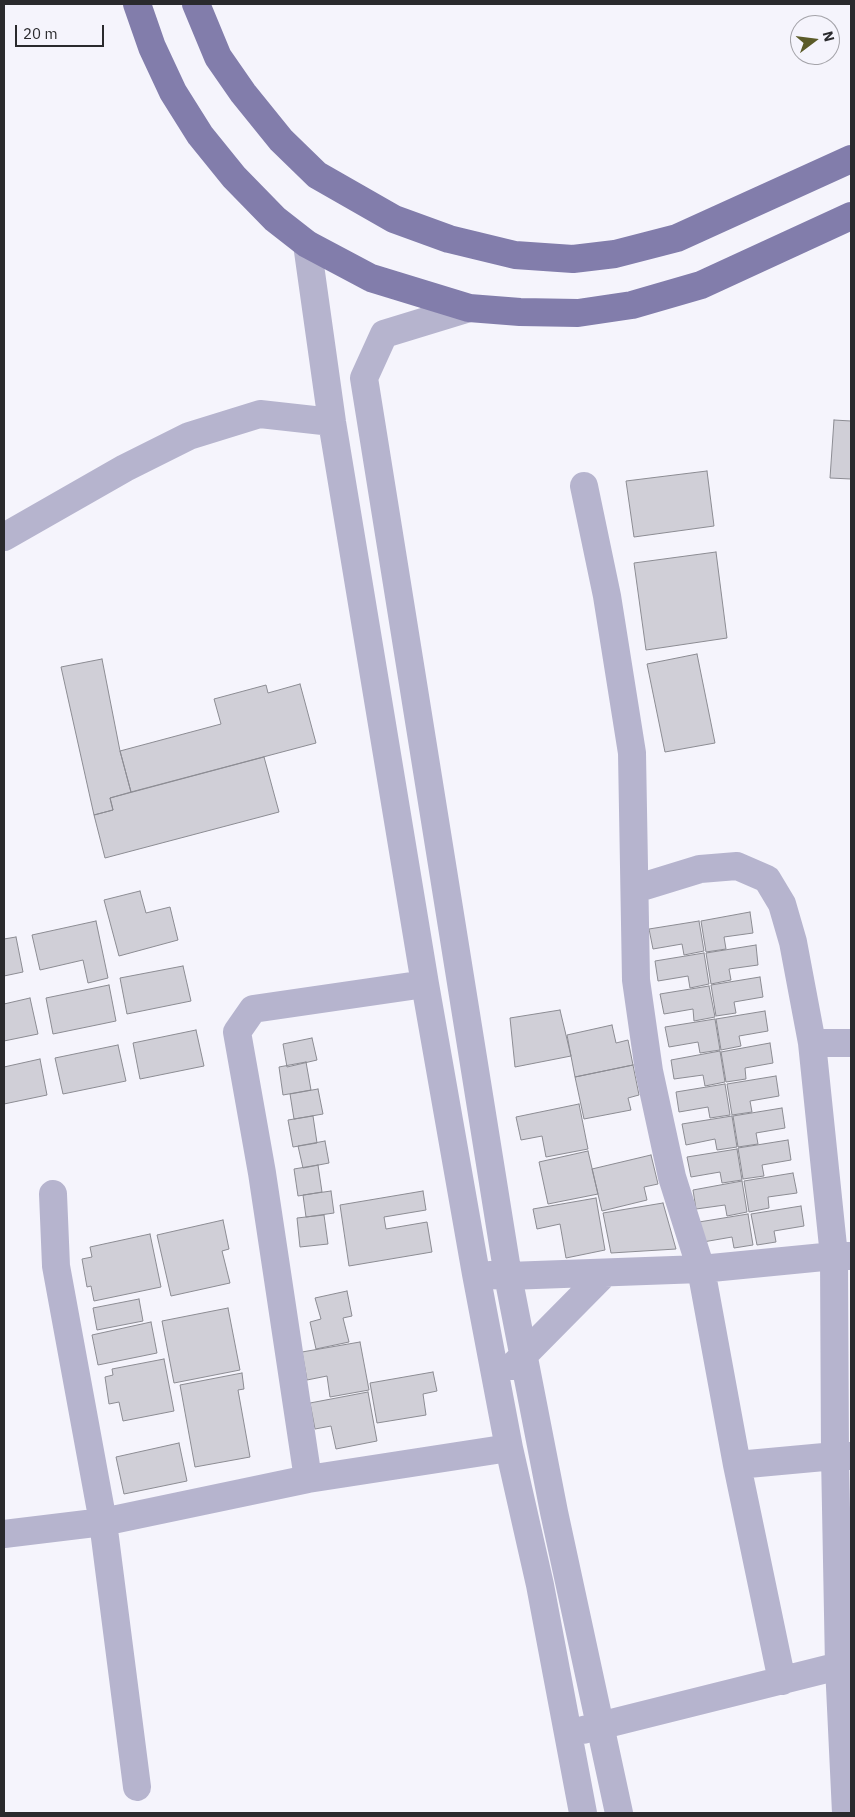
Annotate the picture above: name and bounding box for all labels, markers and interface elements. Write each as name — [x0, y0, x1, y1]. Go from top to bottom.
scale bar — [18, 15, 106, 47]
north arrow — [790, 15, 840, 65]
text: 20 m — [23, 24, 58, 43]
text: N — [819, 29, 839, 44]

